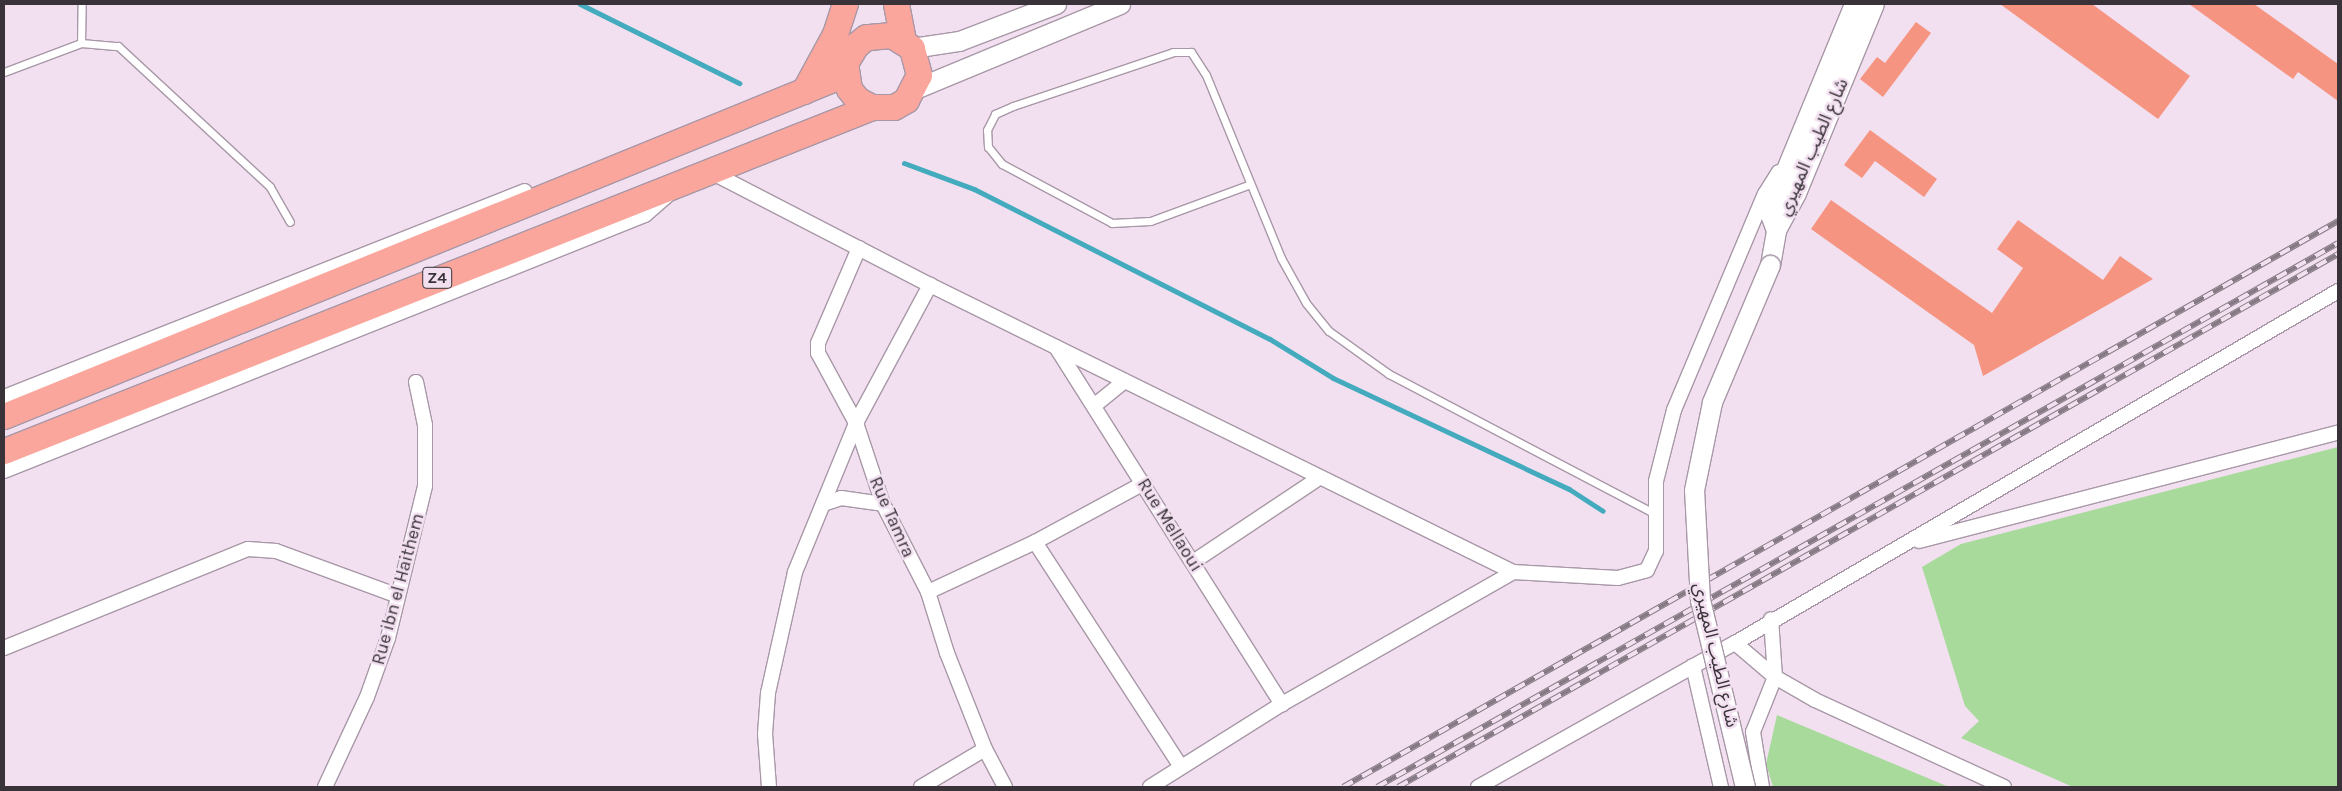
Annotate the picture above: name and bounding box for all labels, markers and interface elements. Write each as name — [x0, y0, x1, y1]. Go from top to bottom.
street label: شارع الطيب المهيري — [1773, 75, 1853, 219]
road number: Z4 — [422, 264, 452, 292]
street label: Rue Tamra — [865, 473, 919, 561]
street label: Rue Mellaoui — [1133, 474, 1207, 576]
street label: Rue ibn el Haithem — [367, 511, 429, 667]
street label: شارع الطيب المهيري — [1689, 581, 1743, 729]

